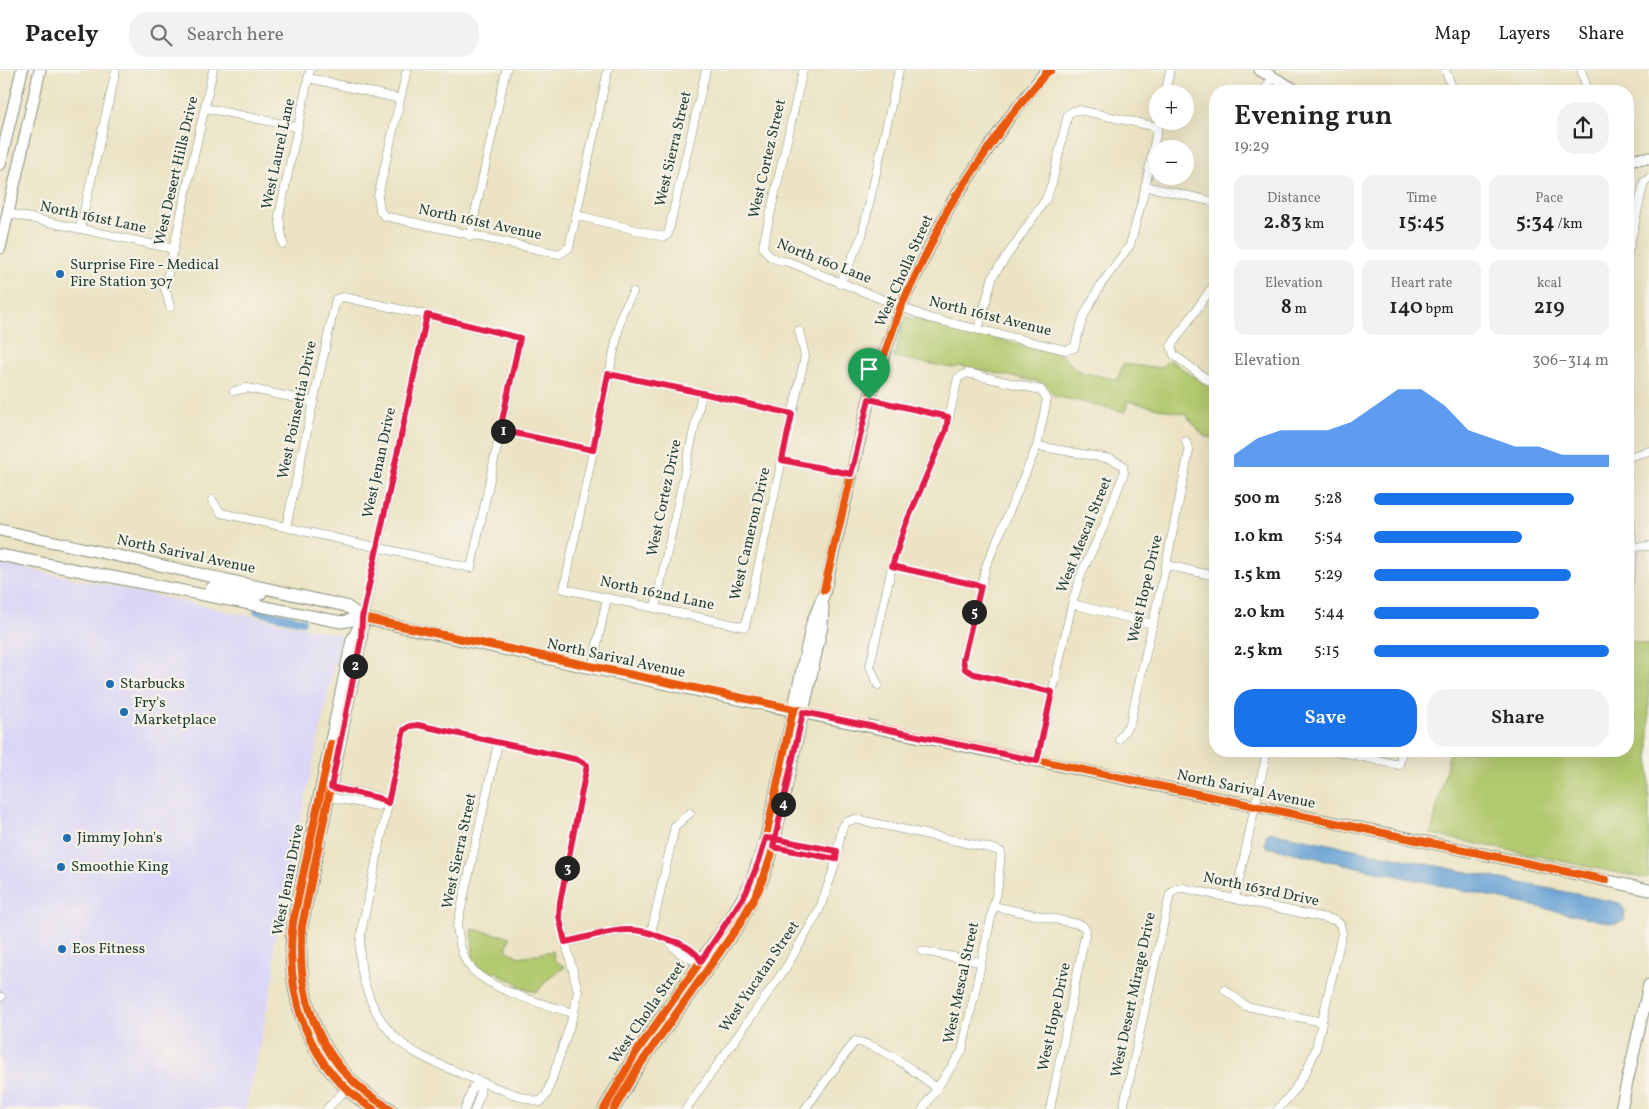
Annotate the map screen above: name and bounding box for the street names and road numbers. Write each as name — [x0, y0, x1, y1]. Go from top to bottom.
street label: West Sierra Street — [651, 89, 697, 209]
street label: West Desert Hills Drive — [150, 94, 204, 248]
street label: West Laurel Lane — [257, 97, 301, 211]
street label: West Cortez Street — [744, 97, 792, 221]
street label: North 161st Lane — [38, 196, 148, 240]
street label: North 161st Avenue — [416, 200, 544, 246]
street label: West Cholla Street — [871, 211, 939, 331]
street label: North 160 Lane — [774, 234, 874, 290]
street label: North 161st Avenue — [927, 292, 1053, 342]
street label: West Poinsettia Drive — [273, 339, 323, 481]
street label: West Jenan Drive — [358, 406, 402, 520]
street label: West Cortez Drive — [642, 438, 688, 558]
street label: West Cameron Drive — [725, 465, 777, 603]
street label: West Mescal Street — [1052, 474, 1118, 596]
street label: North Sarival Avenue — [115, 530, 257, 580]
street label: West Hope Drive — [1123, 533, 1169, 645]
street label: North 162nd Lane — [598, 572, 716, 616]
street label: North Sarival Avenue — [545, 634, 687, 684]
street label: North Sarival Avenue — [1175, 765, 1317, 815]
street label: West Sierra Street — [437, 791, 483, 911]
street label: West Jenan Drive — [268, 823, 310, 937]
street label: North 163rd Drive — [1201, 867, 1321, 913]
street label: West Desert Mirage Drive — [1106, 910, 1162, 1080]
street label: West Yucatan Street — [715, 917, 805, 1037]
street label: West Mescal Street — [939, 920, 985, 1046]
street label: West Cholla Street — [605, 957, 691, 1069]
street label: West Hope Drive — [1033, 961, 1077, 1073]

